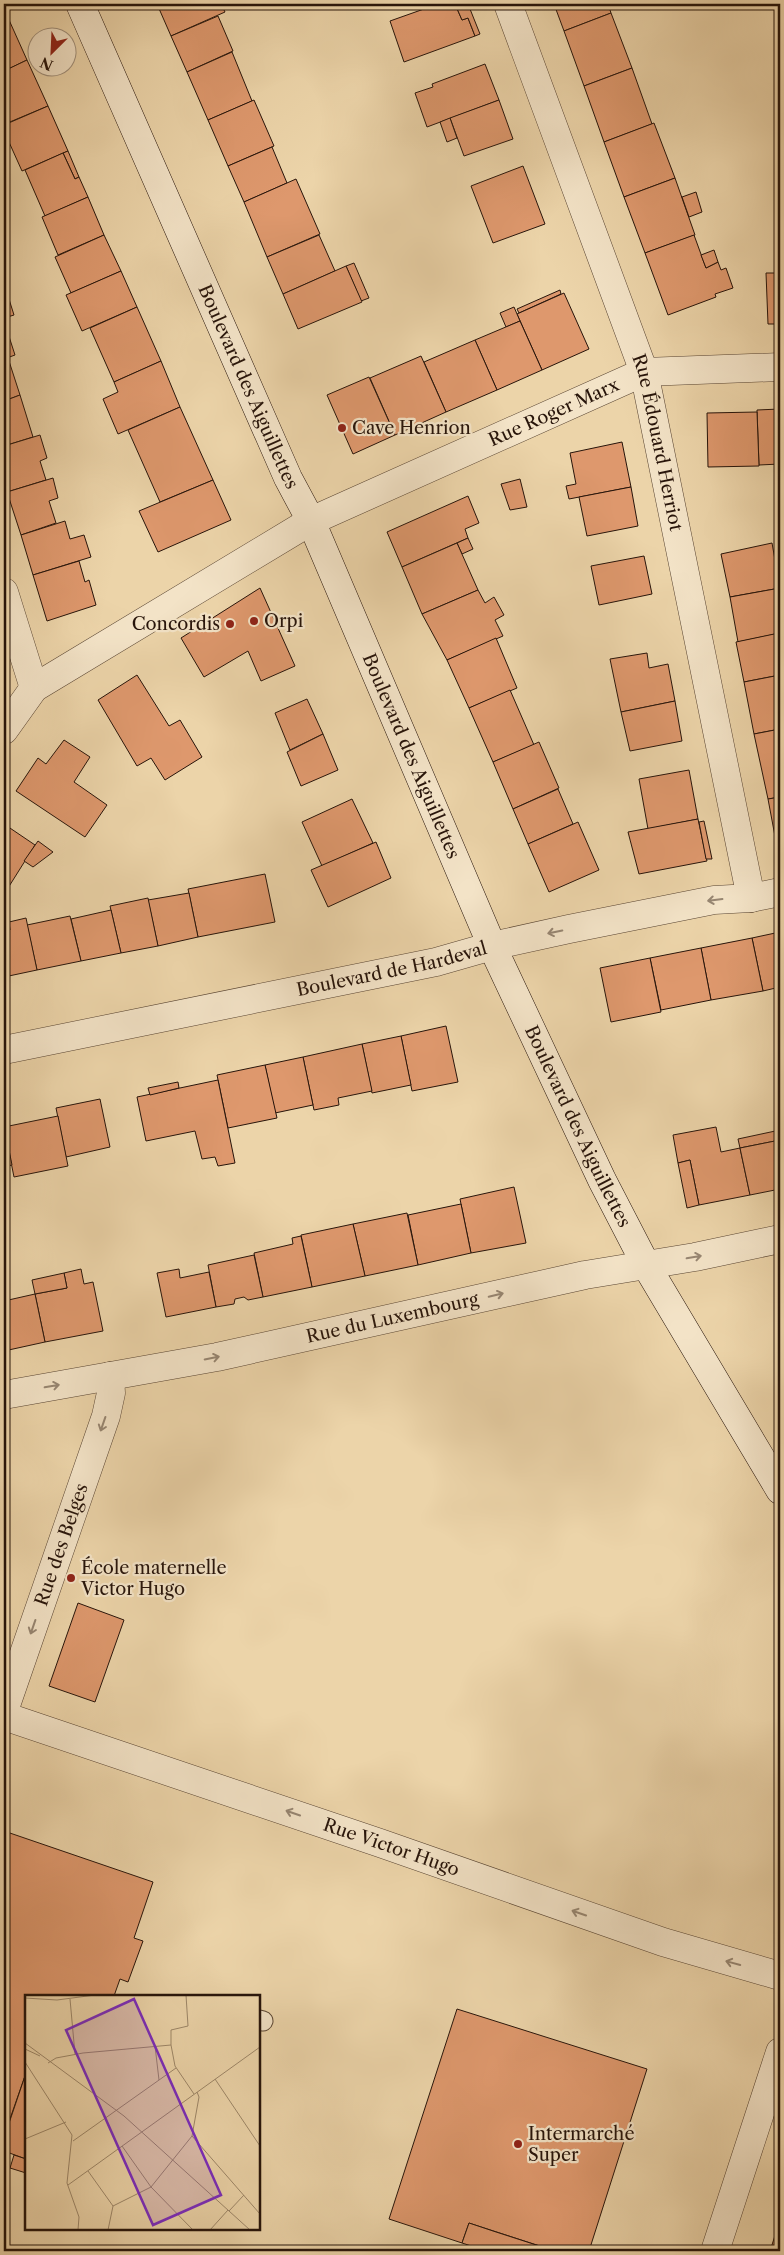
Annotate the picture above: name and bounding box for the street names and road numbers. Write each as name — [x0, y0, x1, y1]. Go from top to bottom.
street label: Boulevard des Aiguillettes — [193, 281, 303, 493]
street label: Rue Édouard Herriot — [627, 351, 687, 533]
street label: Rue Roger Marx — [485, 373, 623, 451]
street label: Boulevard des Aiguillettes — [358, 650, 465, 862]
street label: Boulevard de Hardeval — [295, 937, 489, 1001]
street label: Boulevard des Aiguillettes — [520, 1022, 636, 1231]
street label: Rue du Luxembourg — [304, 1288, 481, 1348]
street label: Rue des Belges — [30, 1480, 93, 1609]
street label: Rue Victor Hugo — [320, 1814, 462, 1881]

